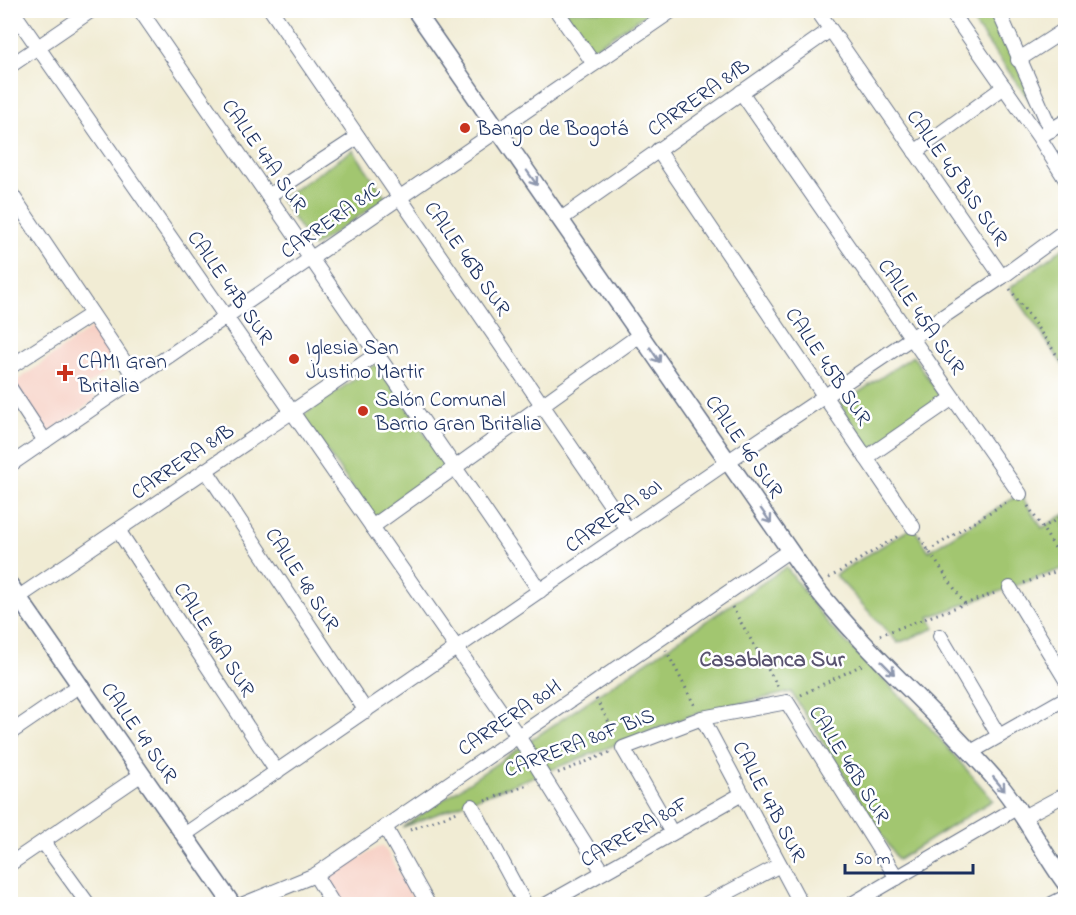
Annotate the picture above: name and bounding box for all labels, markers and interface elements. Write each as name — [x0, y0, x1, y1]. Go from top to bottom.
street label: CARRERA 81B — [642, 52, 756, 145]
street label: CALLE 47A SUR — [213, 94, 314, 219]
street label: CALLE 45 BIS SUR — [898, 104, 1015, 253]
place label: Bango de Bogotá — [476, 115, 628, 147]
marker: Bango de Bogotá — [458, 121, 472, 135]
one-way arrow — [526, 170, 538, 186]
street label: CARRERA 81C — [275, 176, 387, 267]
street label: CALLE 46B SUR — [416, 196, 517, 323]
street label: CALLE 47B SUR — [179, 225, 280, 352]
street label: CALLE 45A SUR — [869, 253, 972, 381]
street label: CALLE 45B SUR — [777, 302, 878, 432]
place label: Iglesia San Justino Martir — [306, 334, 425, 388]
one-way arrow — [649, 347, 661, 363]
place label: CAMI Gran Britalia — [77, 348, 167, 402]
marker: Iglesia San Justino Martir — [287, 352, 301, 366]
marker: CAMI Gran Britalia — [56, 364, 74, 382]
place label: Salón Comunal Barrio Gran Britalia — [374, 386, 542, 440]
street label: CALLE 46 SUR — [697, 390, 790, 505]
marker: Salón Comunal Barrio Gran Britalia — [356, 404, 370, 418]
street label: CARRERA 81B — [125, 417, 241, 508]
street label: CARRERA 80I — [560, 472, 669, 561]
one-way arrow — [759, 508, 772, 524]
street label: CALLE 48 SUR — [257, 522, 346, 638]
street label: CALLE 48A SUR — [165, 577, 262, 704]
district label: Casablanca Sur — [699, 645, 846, 677]
one-way arrow — [880, 660, 895, 675]
street label: CARRERA 80H — [452, 673, 568, 764]
street label: CALLE 49 SUR — [93, 677, 184, 790]
street label: CALLE 46B SUR — [800, 700, 897, 830]
street label: CARRERA 80F BIS — [500, 701, 659, 786]
street label: CALLE 47B SUR — [724, 736, 813, 868]
one-way arrow — [992, 776, 1006, 791]
street label: CARRERA 80F — [575, 789, 695, 876]
scale bar — [845, 837, 972, 875]
text: 50 m — [854, 847, 891, 873]

